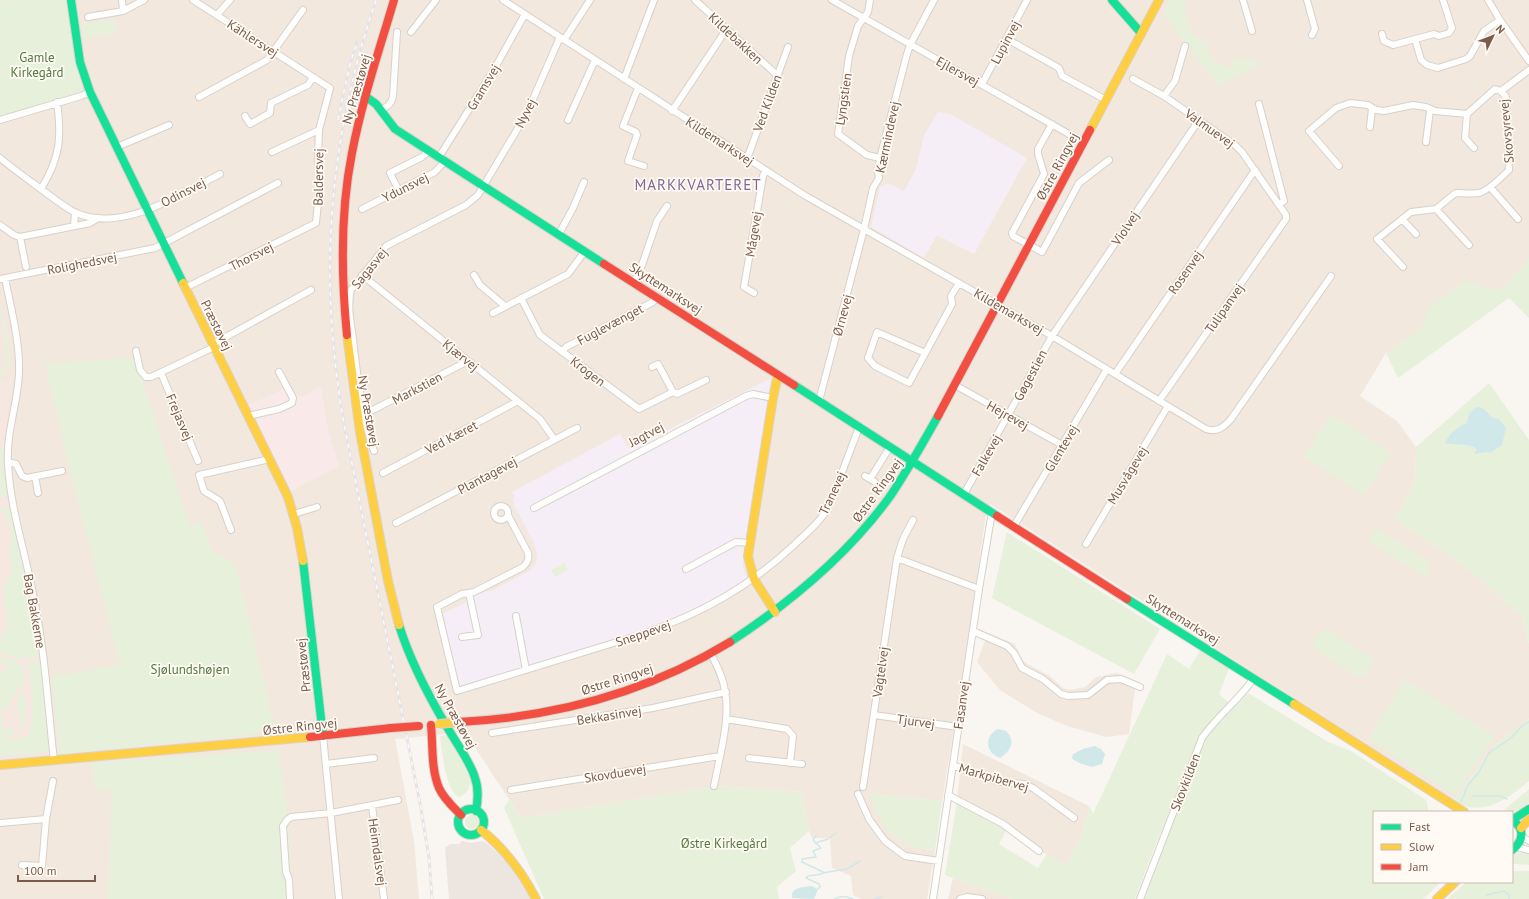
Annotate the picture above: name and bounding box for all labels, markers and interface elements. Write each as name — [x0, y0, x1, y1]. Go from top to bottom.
street label: Kildebakken — [705, 9, 766, 68]
street label: Kählersvej — [224, 16, 282, 61]
north arrow — [1473, 16, 1513, 56]
street label: Lupinvej — [987, 17, 1024, 67]
text: N — [1493, 22, 1508, 37]
park label: Gamle Kirkegård — [10, 49, 64, 81]
street label: Ny Præstøvej — [338, 52, 375, 126]
street label: Ejlersvej — [933, 53, 982, 90]
street label: Gramsvej — [463, 61, 504, 114]
street label: Ved Kilden — [749, 72, 786, 135]
street label: Lyngstien — [831, 72, 856, 126]
street label: Nyvej — [511, 96, 540, 131]
street label: Skovsyrevej — [1495, 98, 1518, 164]
street label: Kærmindevej — [872, 100, 903, 175]
street label: Valmuevej — [1181, 105, 1238, 152]
street label: Kildemarksvej — [682, 113, 757, 170]
street label: Østre Ringvej — [1032, 129, 1083, 203]
street label: Baldersvej — [309, 148, 328, 206]
street label: Ydunsvej — [379, 169, 431, 206]
street label: Odinsvej — [158, 174, 209, 211]
district label: MARKKVARTERET — [634, 175, 762, 194]
street label: Violvej — [1107, 208, 1143, 250]
street label: Mågevej — [741, 210, 766, 258]
street label: Thorsvej — [226, 238, 276, 275]
street label: Sagasvej — [348, 244, 391, 292]
street label: Rosenvej — [1164, 247, 1207, 297]
street label: Rolighedsvej — [46, 248, 118, 279]
street label: Skyttemarksvej — [626, 258, 705, 318]
street label: Tulipanvej — [1201, 280, 1248, 336]
street label: Kildemarksvej — [971, 285, 1047, 338]
street label: Ørnevej — [829, 292, 856, 338]
street label: Præstøvej — [197, 297, 236, 353]
street label: Fuglevænget — [574, 300, 647, 349]
street label: Kjærvej — [439, 335, 483, 375]
street label: Gøgestien — [1010, 347, 1051, 404]
street label: Krogen — [567, 353, 609, 390]
street label: Markstien — [389, 368, 445, 409]
street label: Ny Præstøvej — [354, 374, 383, 448]
street label: Frejasvej — [162, 391, 197, 443]
street label: Hejrevej — [984, 397, 1032, 434]
street label: Ved Kæret — [421, 416, 481, 459]
street label: Jagtvej — [625, 418, 667, 451]
street label: Glentevej — [1041, 421, 1082, 475]
street label: Falkevej — [968, 431, 1005, 479]
street label: Musvågevej — [1103, 443, 1151, 507]
street label: Plantagevej — [455, 453, 520, 498]
street label: Østre Ringvej — [849, 455, 906, 526]
street label: Tranevej — [815, 469, 850, 518]
street label: Bag Bakkerne — [20, 572, 49, 650]
street label: Skyttemarksvej — [1143, 590, 1223, 649]
street label: Sneppevej — [613, 616, 673, 651]
street label: Præstøvej — [292, 637, 315, 693]
street label: Vagtelvej — [868, 646, 892, 700]
street label: Østre Ringvej — [579, 660, 655, 699]
park label: Sjølundshøjen — [151, 661, 230, 678]
street label: Fasanvej — [950, 680, 973, 730]
street label: Ny Præstøvej — [431, 681, 480, 752]
street label: Bekkasinvej — [575, 702, 643, 729]
street label: Tjurvej — [896, 710, 936, 733]
street label: Østre Ringvej — [262, 714, 338, 739]
street label: Skovkilden — [1167, 751, 1204, 813]
street label: Markpibervej — [957, 759, 1031, 796]
street label: Skovduevej — [583, 760, 647, 787]
legend — [1373, 811, 1513, 883]
street label: Heimdalsvej — [364, 817, 391, 887]
text: Fast — [1409, 819, 1430, 834]
park label: Østre Kirkegård — [681, 835, 767, 852]
text: Slow — [1409, 839, 1434, 854]
scale bar — [18, 857, 95, 883]
text: Jam — [1408, 859, 1428, 874]
text: 100 m — [24, 863, 57, 878]

